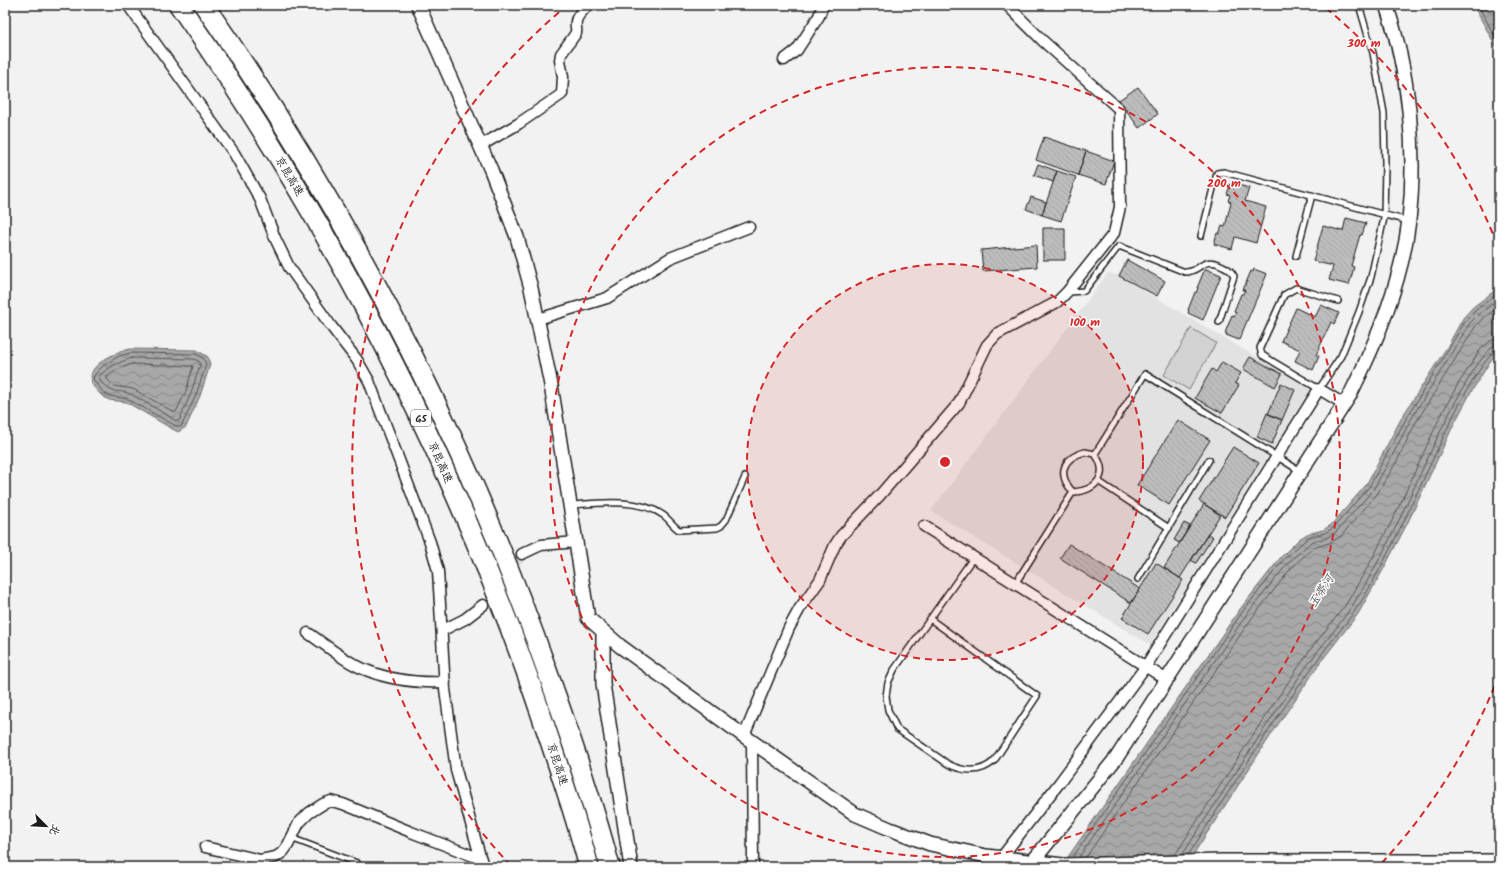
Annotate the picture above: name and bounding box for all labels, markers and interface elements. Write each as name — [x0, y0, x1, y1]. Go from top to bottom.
text: 300 m — [1346, 34, 1381, 53]
street label: 京昆高速 — [270, 153, 308, 200]
text: 200 m — [1207, 174, 1241, 193]
text: 100 m — [1070, 313, 1100, 332]
road number: G5 — [411, 410, 431, 426]
street label: 京昆高速 — [423, 439, 457, 486]
centre of rings — [938, 455, 952, 469]
water label: 玉带河 — [1304, 569, 1340, 612]
street label: 京昆高速 — [542, 741, 572, 788]
north arrow — [26, 806, 66, 846]
text: 北 — [44, 821, 65, 838]

